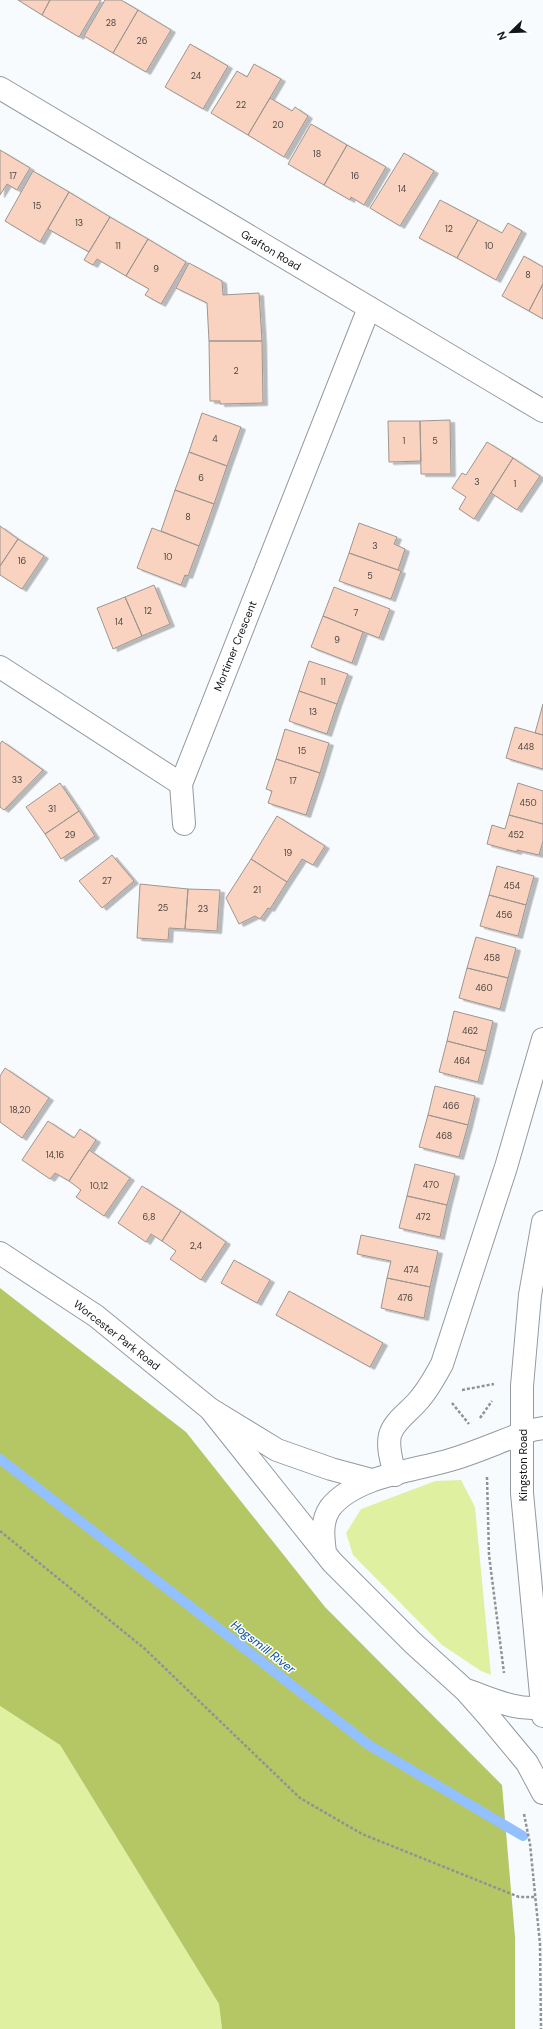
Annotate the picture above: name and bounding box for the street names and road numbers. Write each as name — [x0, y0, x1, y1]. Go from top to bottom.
street label: Grafton Road — [238, 227, 304, 273]
street label: Mortimer Crescent — [210, 599, 260, 693]
street label: Worcester Park Road — [71, 1297, 163, 1373]
street label: Kingston Road — [516, 1429, 530, 1501]

